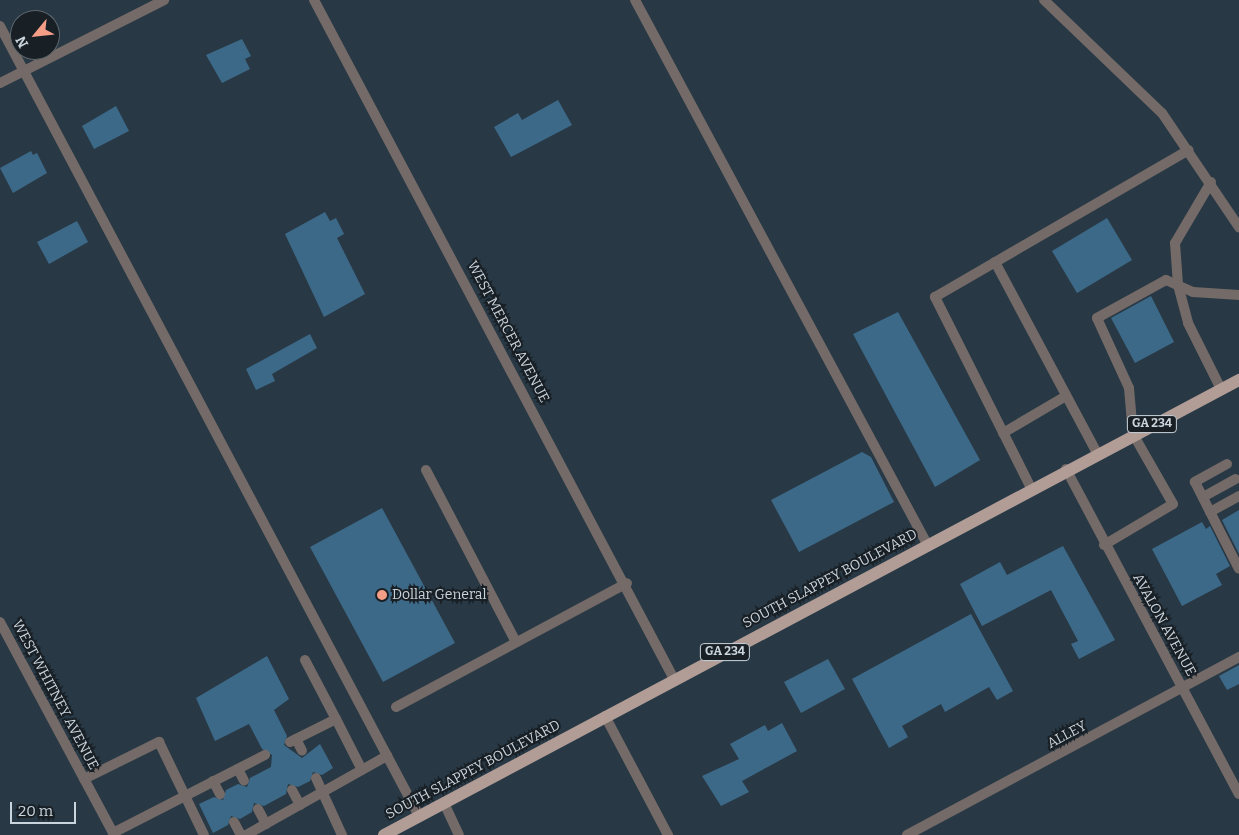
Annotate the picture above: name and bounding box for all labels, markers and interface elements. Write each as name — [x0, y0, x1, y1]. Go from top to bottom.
north arrow — [10, 10, 60, 60]
text: N — [12, 33, 32, 51]
street label: WEST MERCER AVENUE — [463, 258, 553, 406]
road number: GA 234 — [1126, 414, 1178, 434]
street label: SOUTH SLAPPEY BOULEVARD — [740, 526, 920, 632]
street label: AVALON AVENUE — [1129, 571, 1199, 679]
place label: Dollar General — [392, 587, 486, 603]
marker: Dollar General — [376, 589, 388, 601]
street label: WEST WHITNEY AVENUE — [8, 617, 102, 773]
road number: GA 234 — [699, 642, 751, 662]
street label: SOUTH SLAPPEY BOULEVARD — [383, 717, 563, 823]
street label: ALLEY — [1044, 718, 1090, 752]
scale bar — [12, 792, 79, 824]
text: 20 m — [18, 802, 53, 820]

